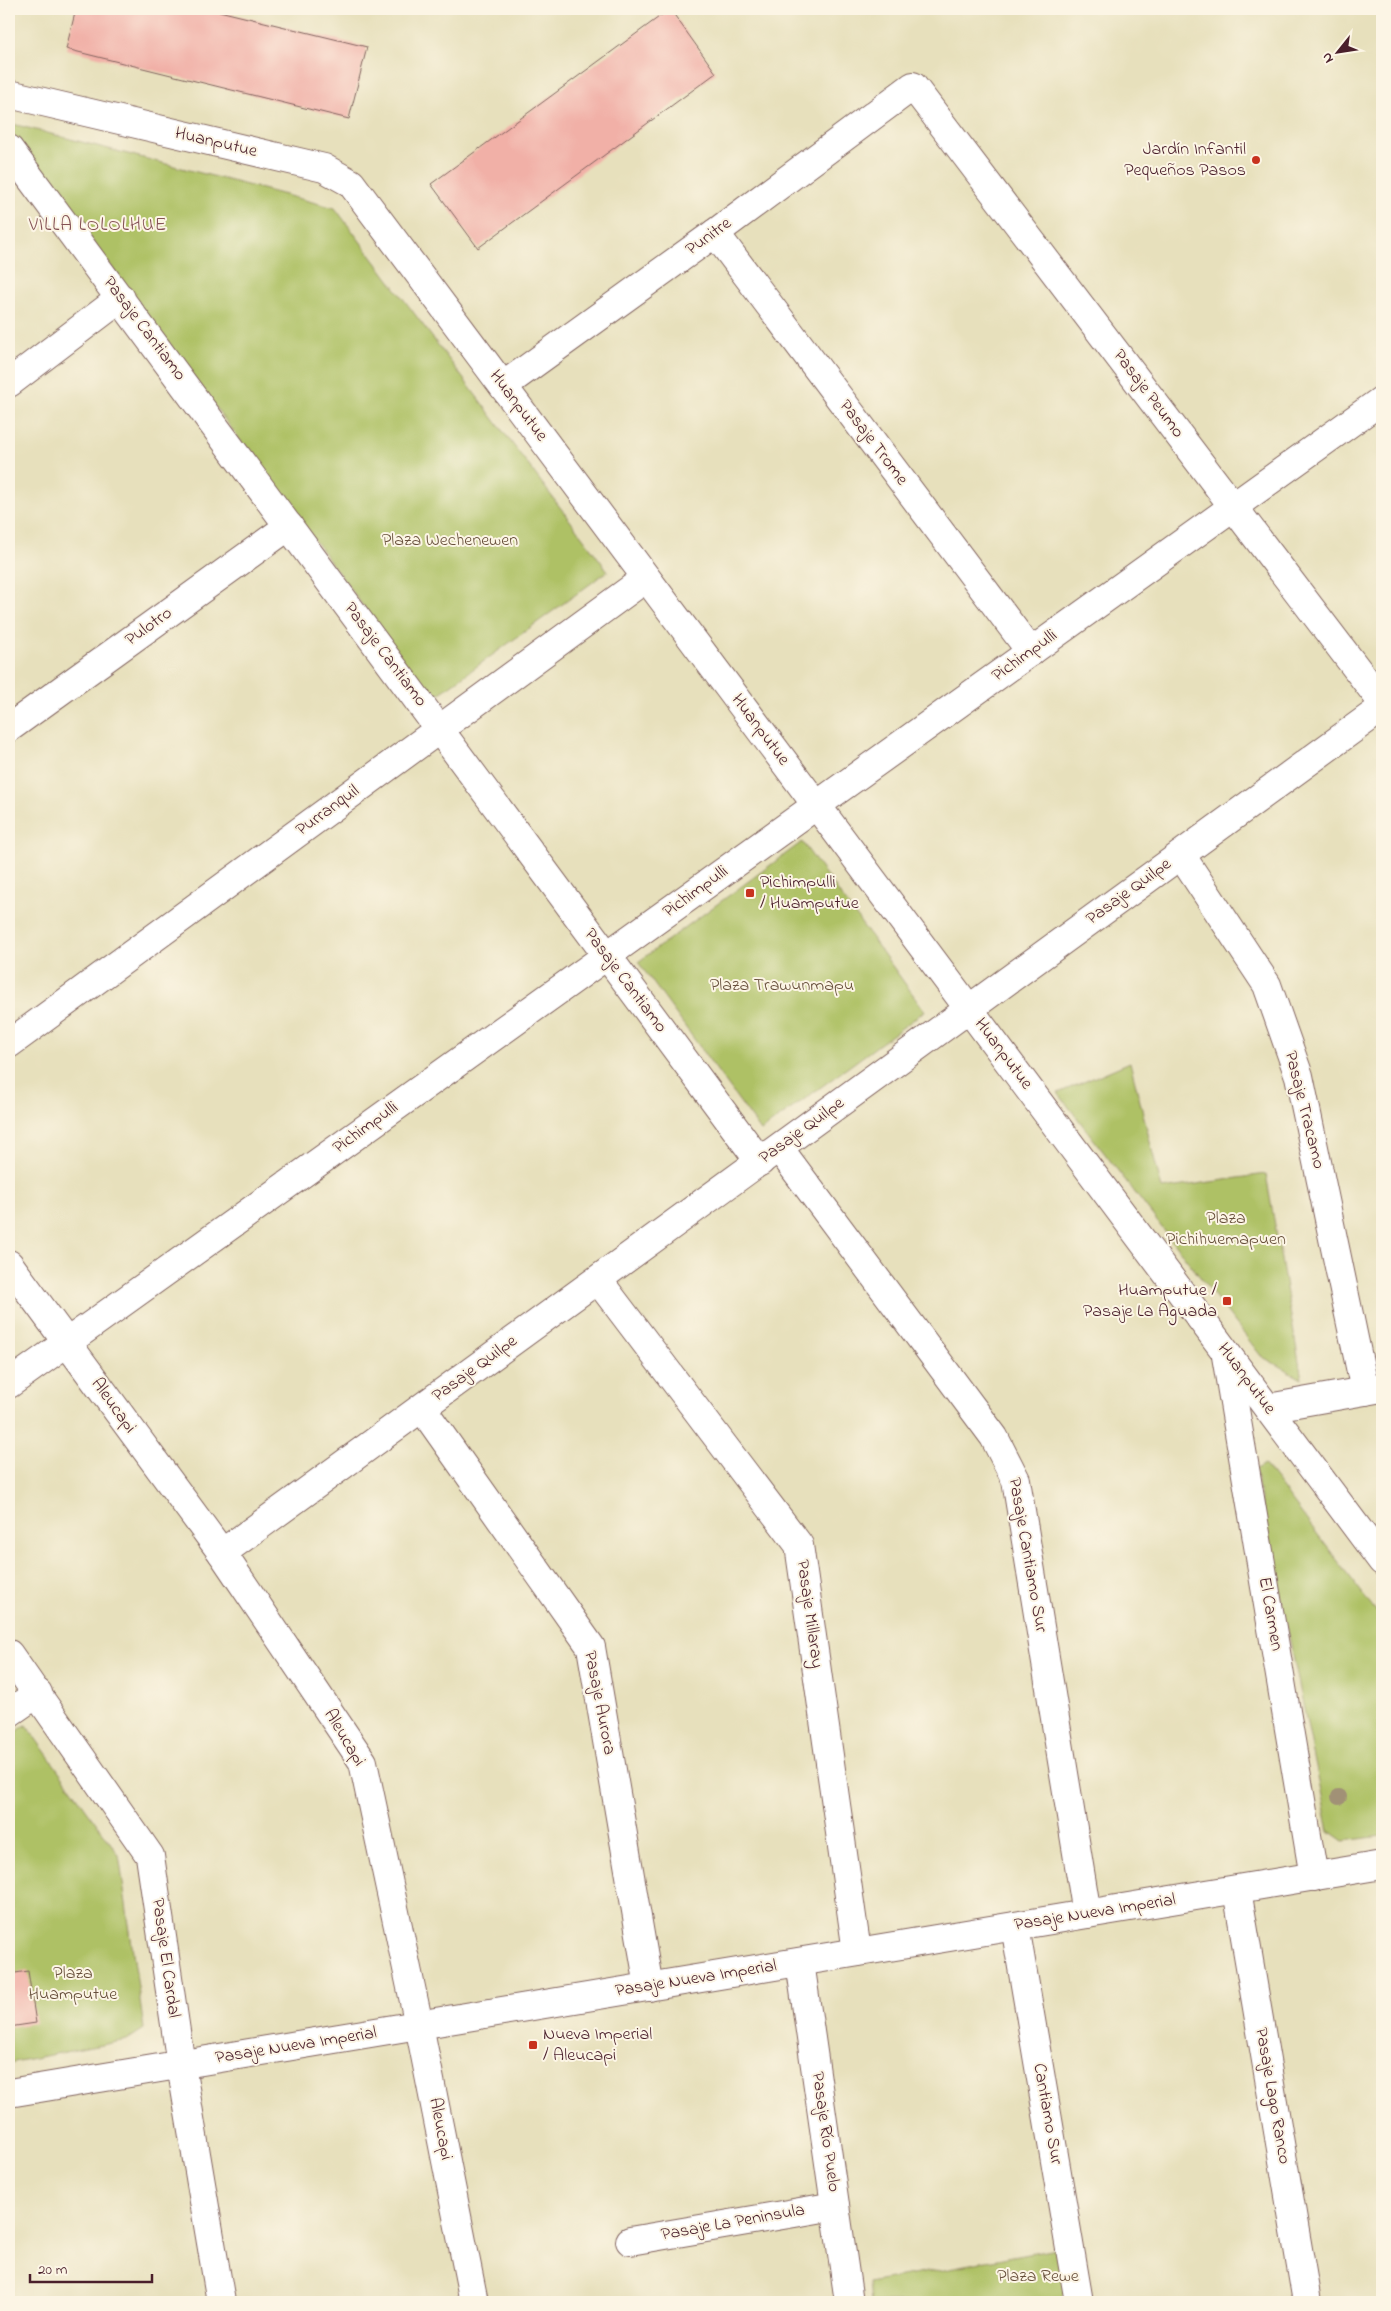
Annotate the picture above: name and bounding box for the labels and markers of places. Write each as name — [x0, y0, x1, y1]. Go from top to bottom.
place label: Jardín Infantil Pequeños Pasos — [1124, 137, 1246, 184]
marker: Jardín Infantil Pequeños Pasos — [1250, 154, 1262, 166]
place label: Pichimpulli / Huamputue — [760, 870, 860, 917]
marker: Pichimpulli / Huamputue — [744, 887, 756, 899]
place label: Huamputue / Pasaje La Aguada — [1083, 1278, 1217, 1326]
marker: Huamputue / Pasaje La Aguada — [1221, 1295, 1233, 1307]
place label: Nueva Imperial / Aleucapi — [543, 2022, 652, 2069]
marker: Nueva Imperial / Aleucapi — [527, 2039, 539, 2051]

